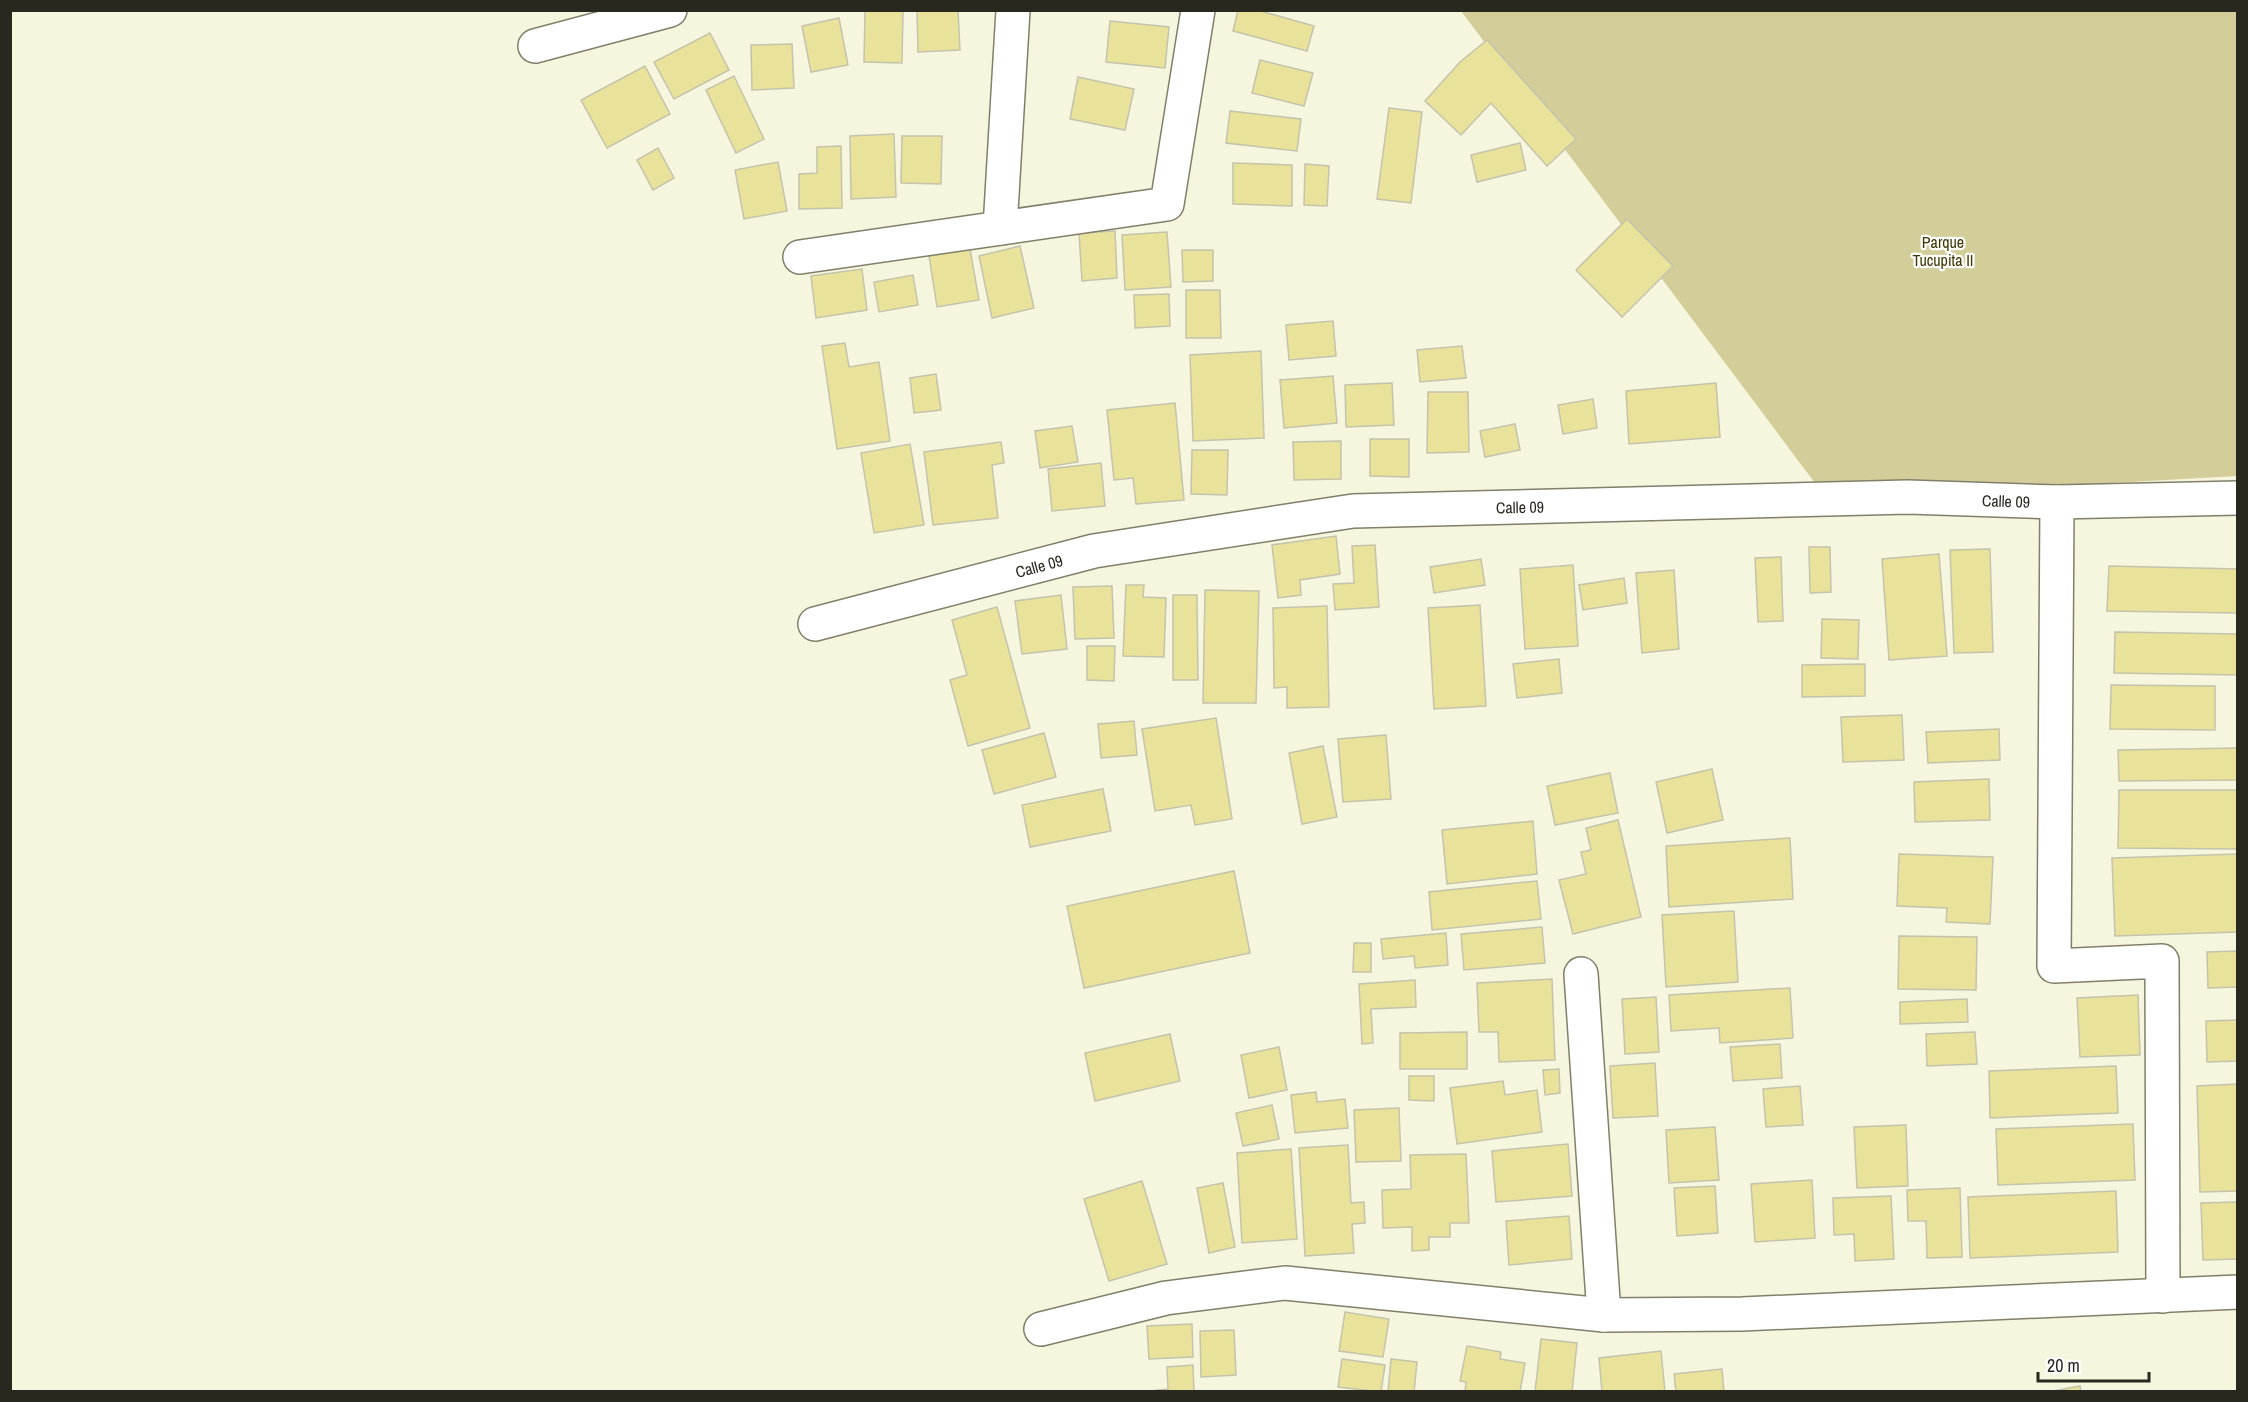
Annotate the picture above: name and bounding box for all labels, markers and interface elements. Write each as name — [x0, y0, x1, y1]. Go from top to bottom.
park label: Parque Tucupita II — [1913, 231, 1973, 271]
street label: Calle 09 — [1982, 489, 2030, 513]
street label: Calle 09 — [1496, 496, 1544, 518]
street label: Calle 09 — [1013, 549, 1065, 583]
scale bar — [2038, 1345, 2149, 1383]
text: 20 m — [2047, 1353, 2080, 1378]

